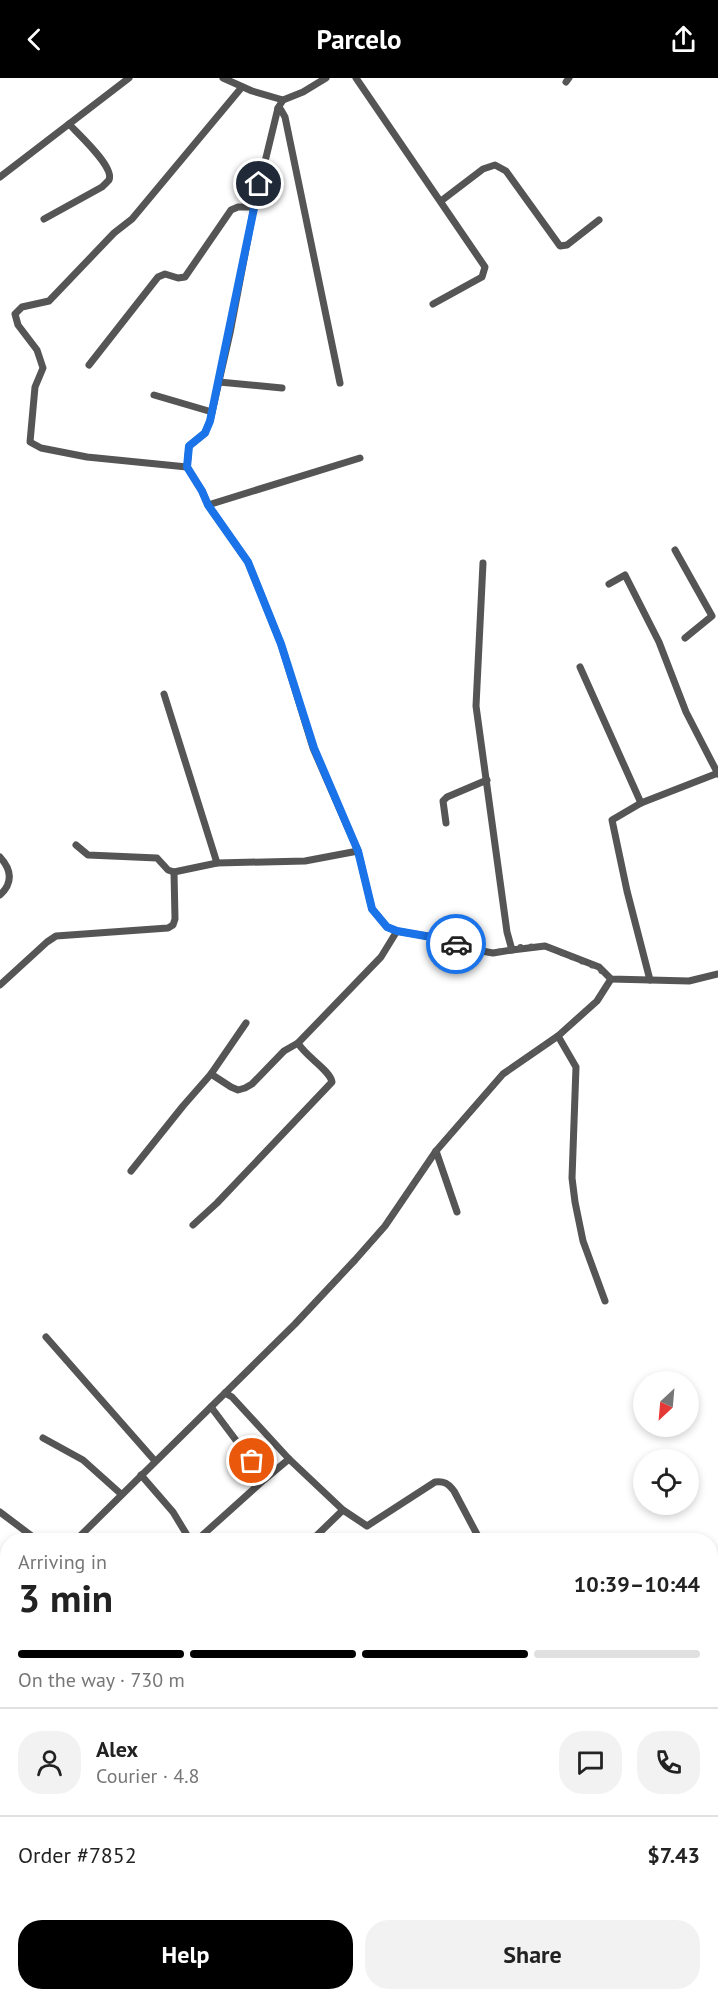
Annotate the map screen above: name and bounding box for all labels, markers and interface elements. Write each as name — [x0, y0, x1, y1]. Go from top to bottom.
text: Parcelo — [317, 22, 401, 56]
icon: back — [18, 23, 51, 56]
icon: share — [667, 23, 700, 56]
pin — [233, 158, 284, 209]
icon: home — [242, 167, 275, 200]
courier — [426, 914, 486, 974]
icon: car — [440, 928, 473, 961]
north arrow — [633, 1371, 699, 1437]
map controls — [633, 1371, 699, 1515]
pin — [226, 1435, 277, 1486]
icon: bag — [235, 1444, 268, 1477]
button: locate — [633, 1449, 699, 1515]
text: Arriving in — [18, 1549, 107, 1575]
text: 10:39–10:44 — [574, 1570, 700, 1598]
text: 3 min — [18, 1572, 113, 1623]
text: On the way · 730 m — [18, 1667, 185, 1693]
button: person — [18, 1731, 81, 1794]
button: chat — [559, 1731, 622, 1794]
button: phone — [637, 1731, 700, 1794]
text: Alex — [96, 1735, 138, 1763]
text: Courier · 4.8 — [96, 1763, 199, 1789]
text: Order #7852 — [18, 1841, 137, 1869]
text: $7.43 — [647, 1841, 700, 1869]
button: Help — [18, 1920, 353, 1989]
button: Share — [365, 1920, 700, 1989]

